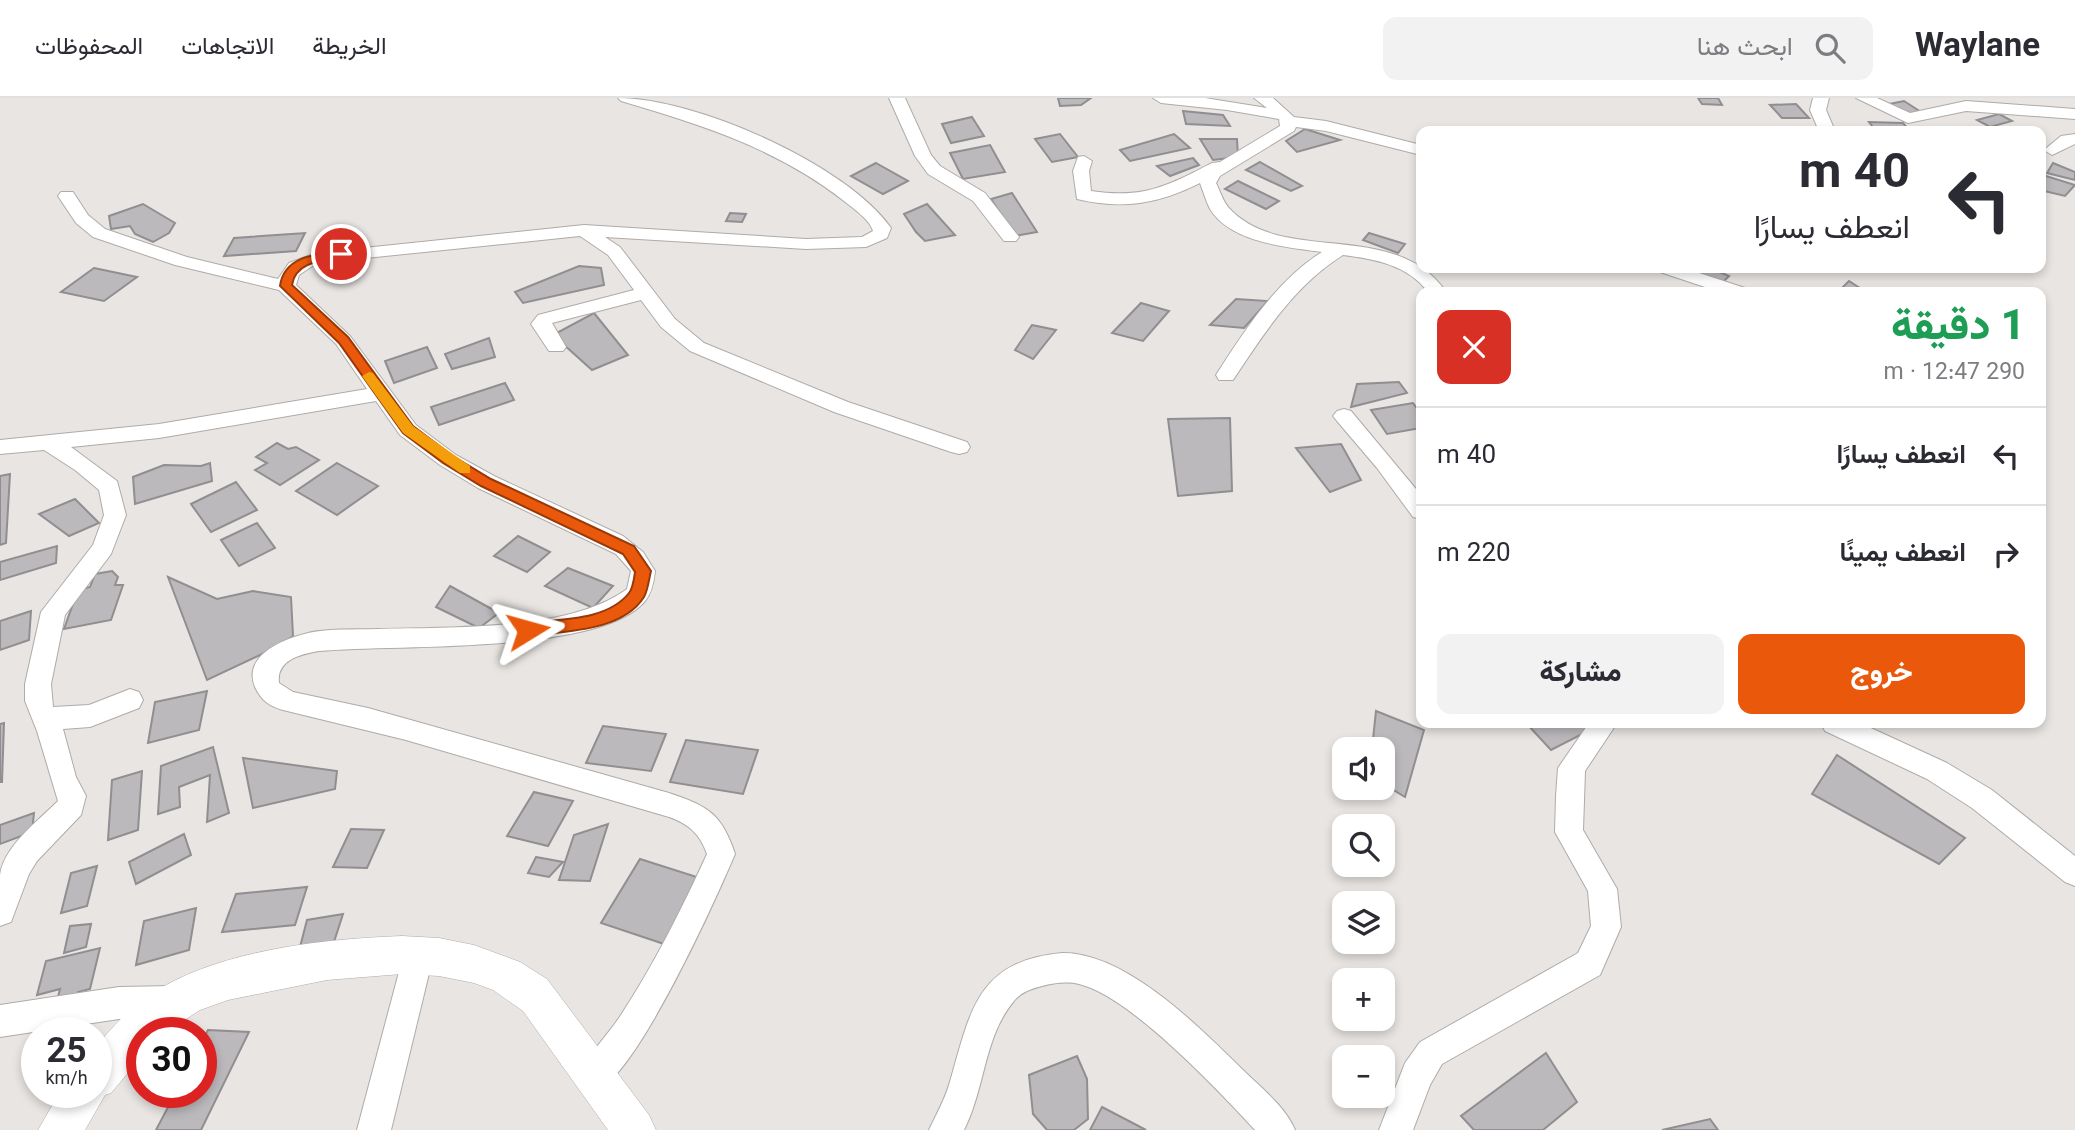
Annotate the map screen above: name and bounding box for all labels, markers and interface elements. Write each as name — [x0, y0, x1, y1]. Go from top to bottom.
search box — [1383, 17, 1873, 80]
text: Waylane — [1915, 22, 2040, 74]
text: ابحث هنا — [1697, 28, 1793, 69]
text: المحفوظات — [35, 29, 143, 67]
text: الاتجاهات — [181, 29, 274, 67]
text: الخريطة — [312, 29, 387, 67]
icon: search — [1811, 29, 1849, 67]
text: 40 m — [1799, 137, 1910, 213]
icon: left — [1934, 154, 2025, 245]
text: انعطف يسارًا — [1754, 205, 1910, 255]
pin — [311, 224, 371, 284]
icon: arrive — [322, 235, 360, 273]
text: 1 دقيقة — [1891, 296, 2025, 362]
button: close — [1437, 310, 1511, 384]
text: 290 m · 12:47 — [1884, 355, 2025, 391]
text: 40 m — [1437, 436, 1496, 477]
text: انعطف يسارًا — [1836, 436, 1966, 477]
icon: left — [1987, 437, 2025, 475]
text: 220 m — [1437, 534, 1511, 575]
text: انعطف يمينًا — [1840, 534, 1966, 575]
icon: right — [1987, 535, 2025, 573]
position arrow — [491, 593, 565, 667]
button: مشاركة — [1437, 634, 1724, 714]
button: خروج — [1738, 634, 2025, 714]
map controls — [1332, 737, 1395, 1108]
button: sound — [1332, 737, 1395, 800]
button: search — [1332, 814, 1395, 877]
button: layers — [1332, 891, 1395, 954]
button: + — [1332, 968, 1395, 1031]
speed limit sign: 30 — [126, 1017, 217, 1108]
text: 25 — [46, 1026, 87, 1081]
button: − — [1332, 1045, 1395, 1108]
text: km/h — [45, 1066, 88, 1094]

